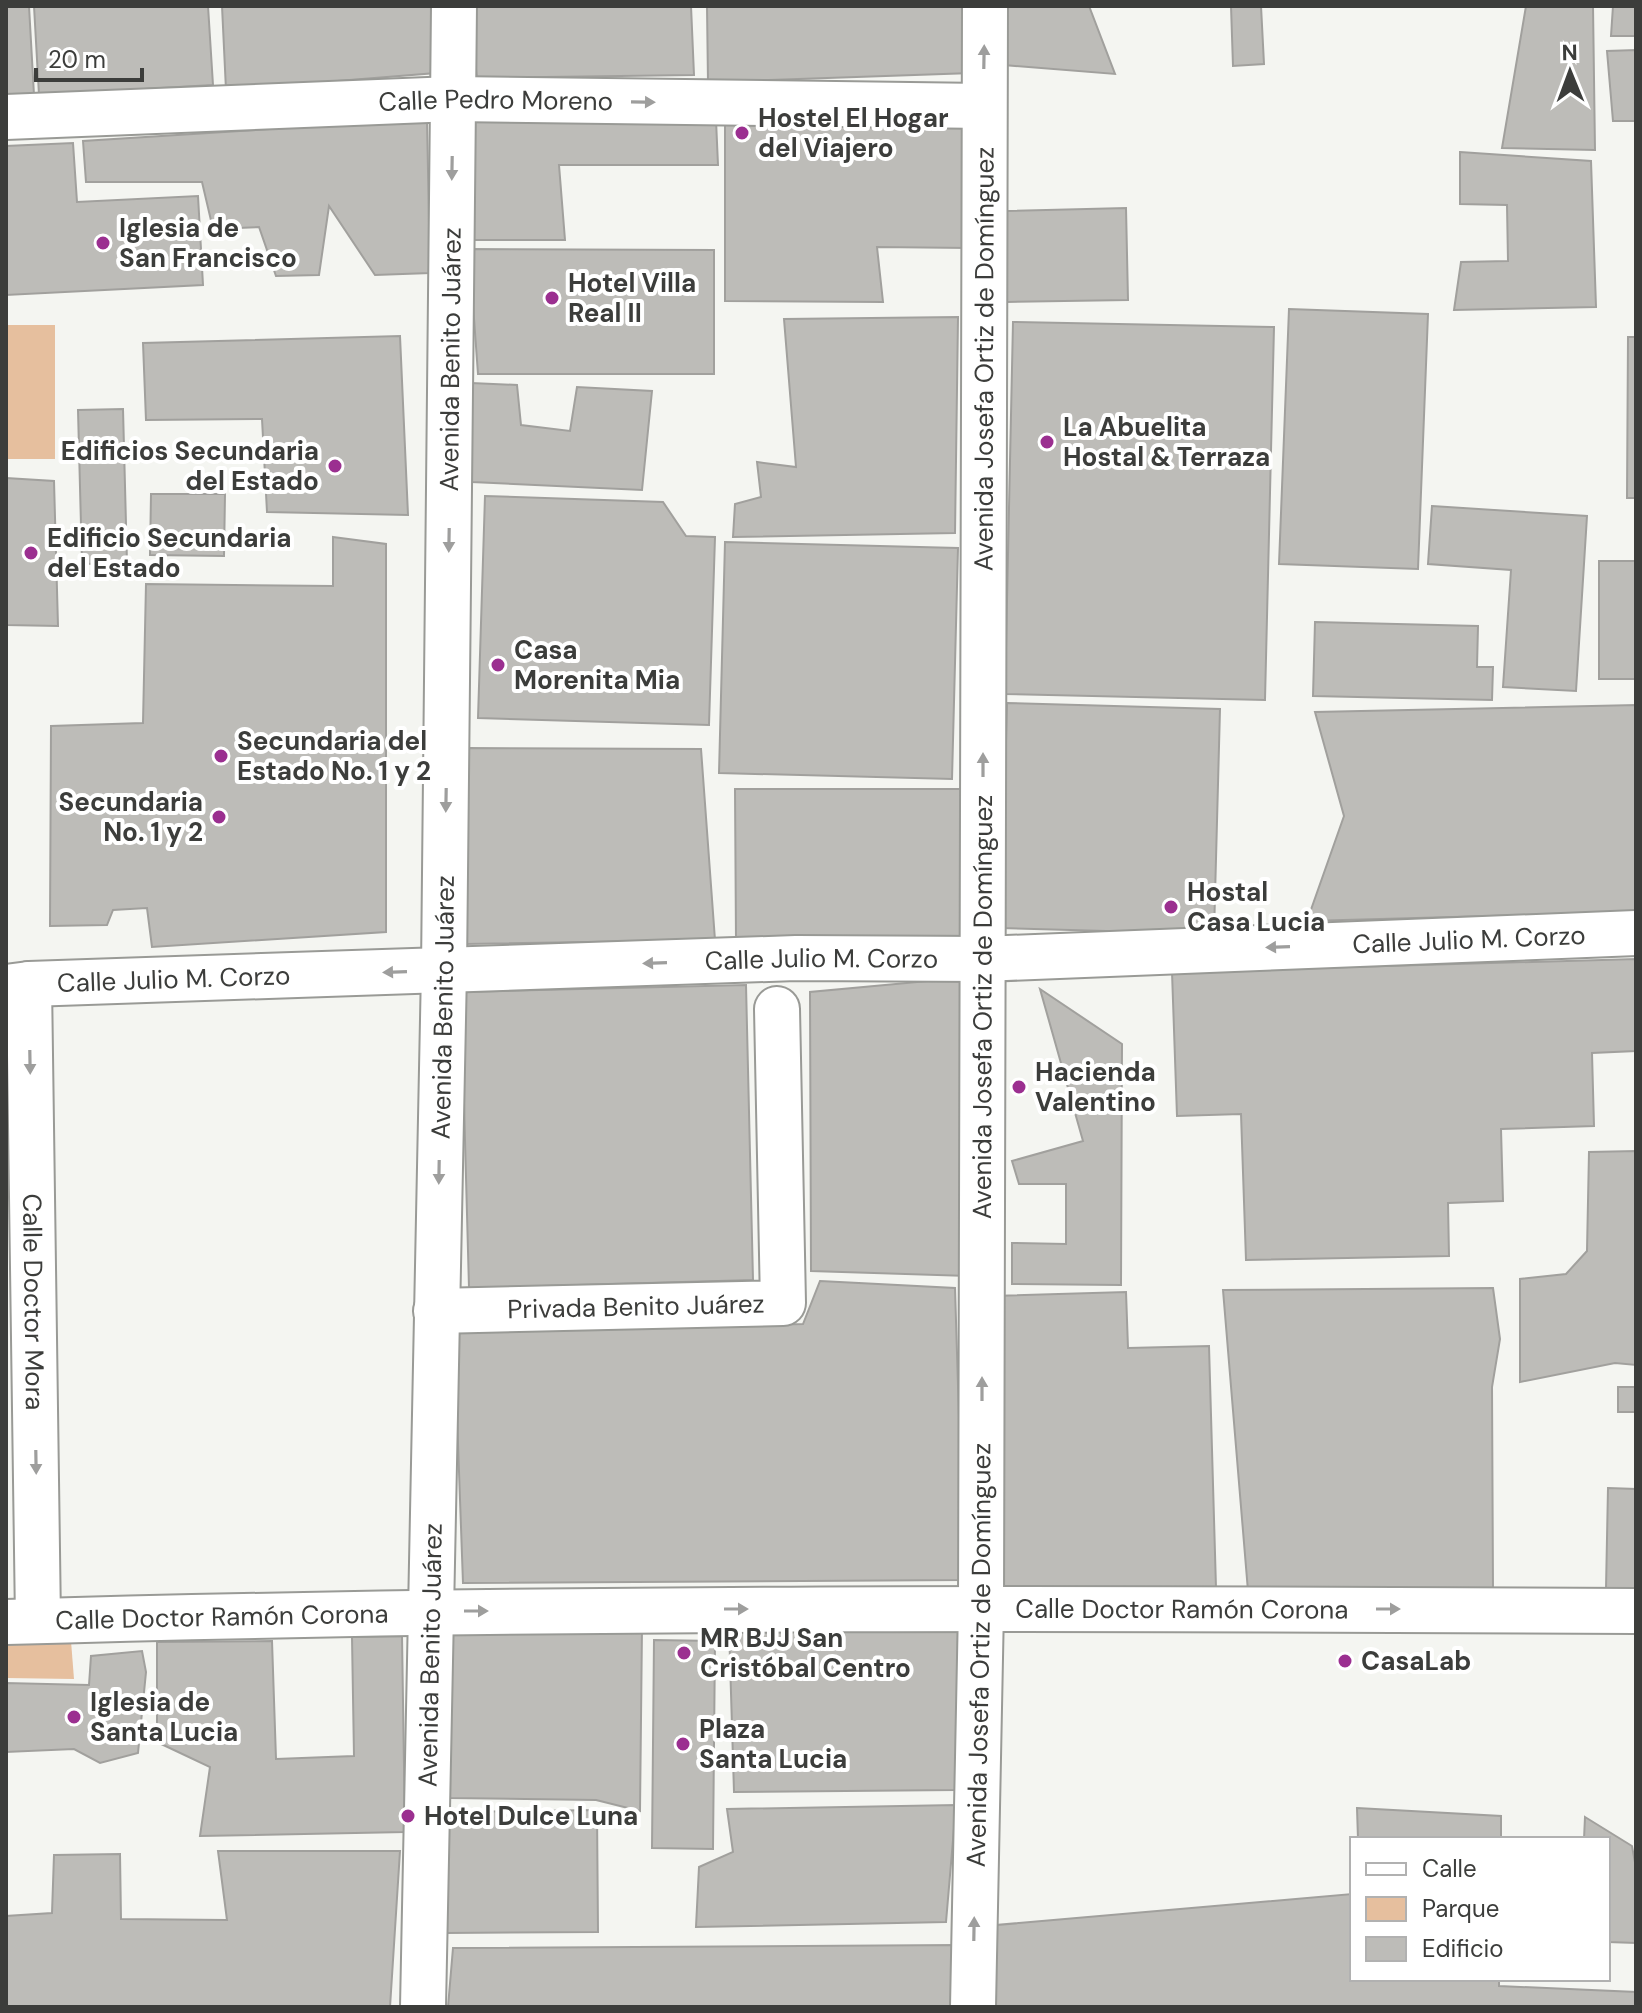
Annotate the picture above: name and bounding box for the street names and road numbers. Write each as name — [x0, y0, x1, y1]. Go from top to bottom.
street label: Calle Pedro Moreno — [378, 82, 613, 119]
street label: Avenida Josefa Ortiz de Domínguez — [967, 147, 1002, 571]
street label: Avenida Benito Juárez — [432, 227, 469, 491]
street label: Avenida Josefa Ortiz de Domínguez — [965, 795, 1000, 1219]
street label: Avenida Benito Juárez — [424, 875, 462, 1140]
street label: Calle Julio M. Corzo — [1352, 918, 1586, 961]
street label: Calle Julio M. Corzo — [704, 941, 938, 978]
street label: Calle Julio M. Corzo — [56, 958, 291, 1000]
street label: Calle Doctor Mora — [15, 1193, 52, 1411]
street label: Privada Benito Juárez — [507, 1286, 765, 1326]
street label: Avenida Josefa Ortiz de Domínguez — [959, 1443, 998, 1868]
street label: Avenida Benito Juárez — [410, 1523, 450, 1787]
street label: Calle Doctor Ramón Corona — [1015, 1592, 1349, 1627]
street label: Calle Doctor Ramón Corona — [55, 1596, 389, 1638]

